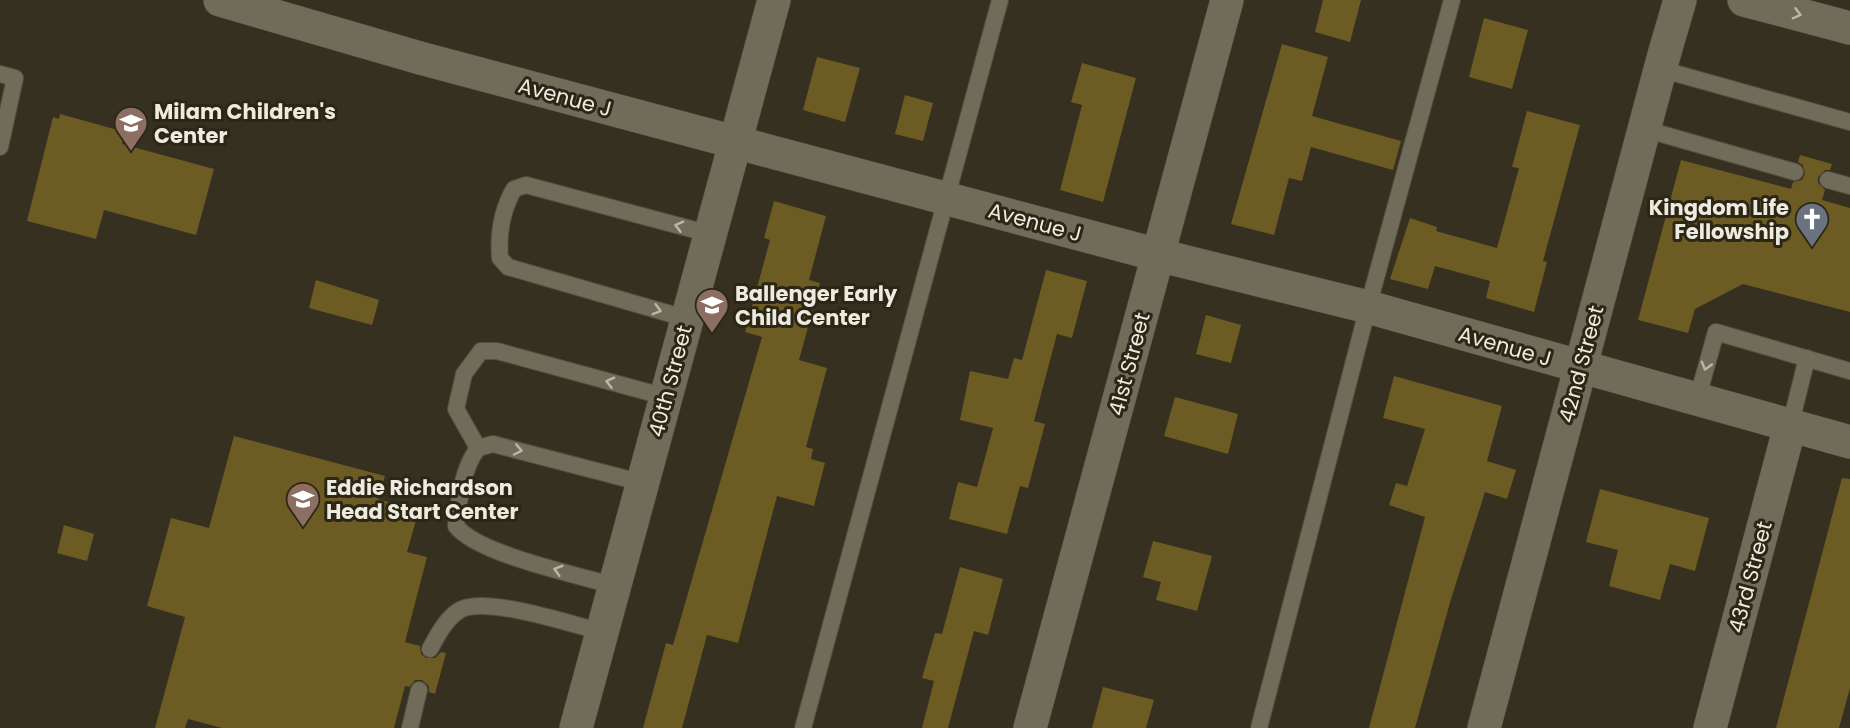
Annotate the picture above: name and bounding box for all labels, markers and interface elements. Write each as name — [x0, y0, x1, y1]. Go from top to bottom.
one-way arrow — [1791, 7, 1802, 19]
street label: Avenue J — [515, 71, 615, 123]
place label: Milam Children's Center — [154, 97, 336, 150]
school or university icon: Milam Children's Center — [113, 105, 149, 152]
place label: Kingdom Life Fellowship — [1649, 193, 1789, 246]
street label: Avenue J — [985, 196, 1085, 248]
church icon: Kingdom Life Fellowship — [1794, 201, 1830, 248]
one-way arrow — [675, 221, 685, 233]
place label: Ballenger Early Child Center — [735, 279, 898, 332]
school or university icon: Ballenger Early Child Center — [694, 287, 730, 334]
street label: 42nd Street — [1551, 302, 1611, 426]
one-way arrow — [651, 303, 662, 315]
street label: 41st Street — [1101, 309, 1157, 419]
street label: Avenue J — [1455, 319, 1555, 373]
street label: 40th Street — [641, 322, 699, 440]
one-way arrow — [1701, 361, 1714, 371]
one-way arrow — [605, 376, 615, 389]
one-way arrow — [513, 443, 523, 456]
place label: Eddie Richardson Head Start Center — [326, 473, 518, 526]
school or university icon: Eddie Richardson Head Start Center — [285, 481, 321, 528]
street label: 43rd Street — [1721, 518, 1779, 636]
one-way arrow — [553, 565, 564, 577]

